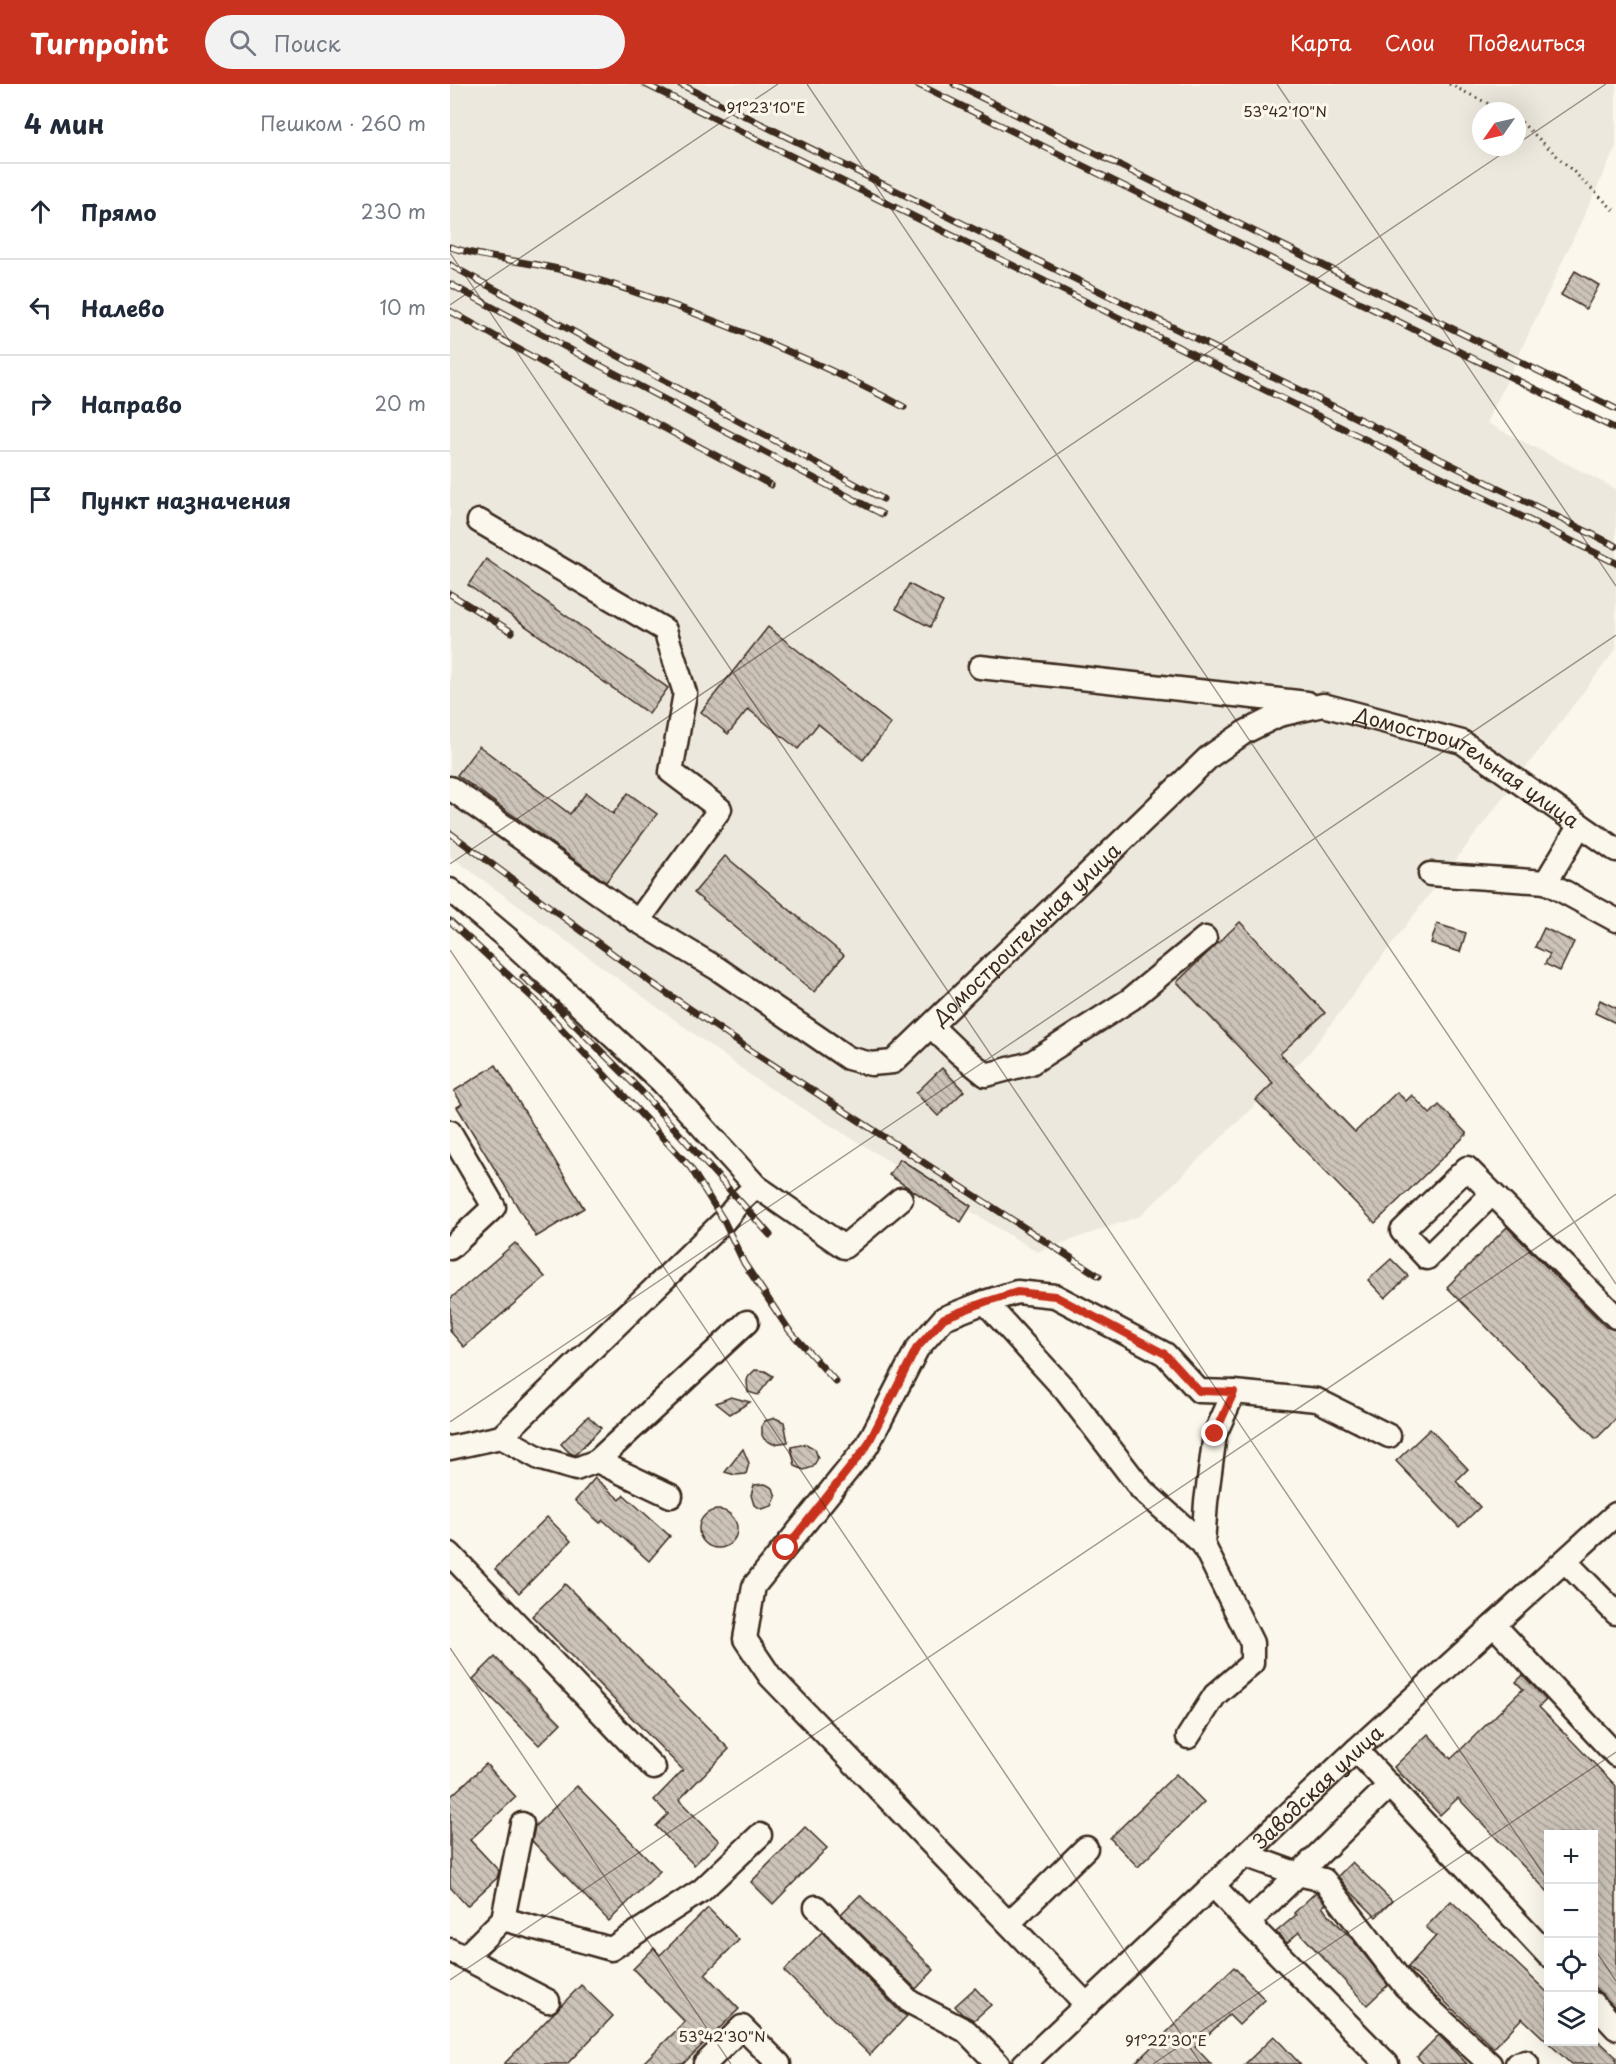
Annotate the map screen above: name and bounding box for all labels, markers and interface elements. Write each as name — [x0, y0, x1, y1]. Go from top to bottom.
search box — [205, 15, 625, 69]
text: Turnpoint — [30, 21, 169, 64]
icon: search — [226, 26, 259, 59]
text: Поиск — [274, 26, 341, 59]
text: Карта — [1290, 26, 1352, 58]
text: Слои — [1385, 26, 1435, 58]
text: Поделиться — [1468, 26, 1586, 58]
text: 91°23'10"E — [726, 95, 806, 118]
text: 53°42'10"N — [1243, 99, 1327, 122]
north arrow — [1472, 102, 1526, 156]
text: 4 мин — [24, 104, 105, 143]
text: Пешком · 260 m — [260, 108, 426, 138]
icon: ahead — [24, 195, 57, 228]
text: Прямо — [81, 195, 156, 228]
text: 230 m — [361, 196, 426, 226]
icon: left — [24, 291, 57, 324]
text: Налево — [81, 291, 164, 324]
text: 10 m — [379, 292, 426, 322]
icon: right — [24, 387, 57, 420]
text: Направо — [81, 387, 182, 420]
text: 20 m — [374, 388, 426, 418]
icon: arrive — [24, 483, 57, 516]
text: Пункт назначения — [81, 483, 291, 516]
street label: Домостроительная улица — [1350, 699, 1586, 835]
street label: Домостроительная улица — [925, 835, 1127, 1032]
route end — [1201, 1420, 1227, 1446]
route start — [772, 1534, 798, 1560]
street label: Заводская улица — [1246, 1717, 1390, 1855]
map controls — [1544, 1830, 1598, 2046]
button: + — [1544, 1830, 1598, 1884]
button: − — [1544, 1884, 1598, 1938]
button: locate — [1544, 1938, 1598, 1992]
button: layers — [1544, 1992, 1598, 2046]
text: 53°42'30"N — [678, 2024, 766, 2047]
text: 91°22'30"E — [1125, 2028, 1207, 2051]

